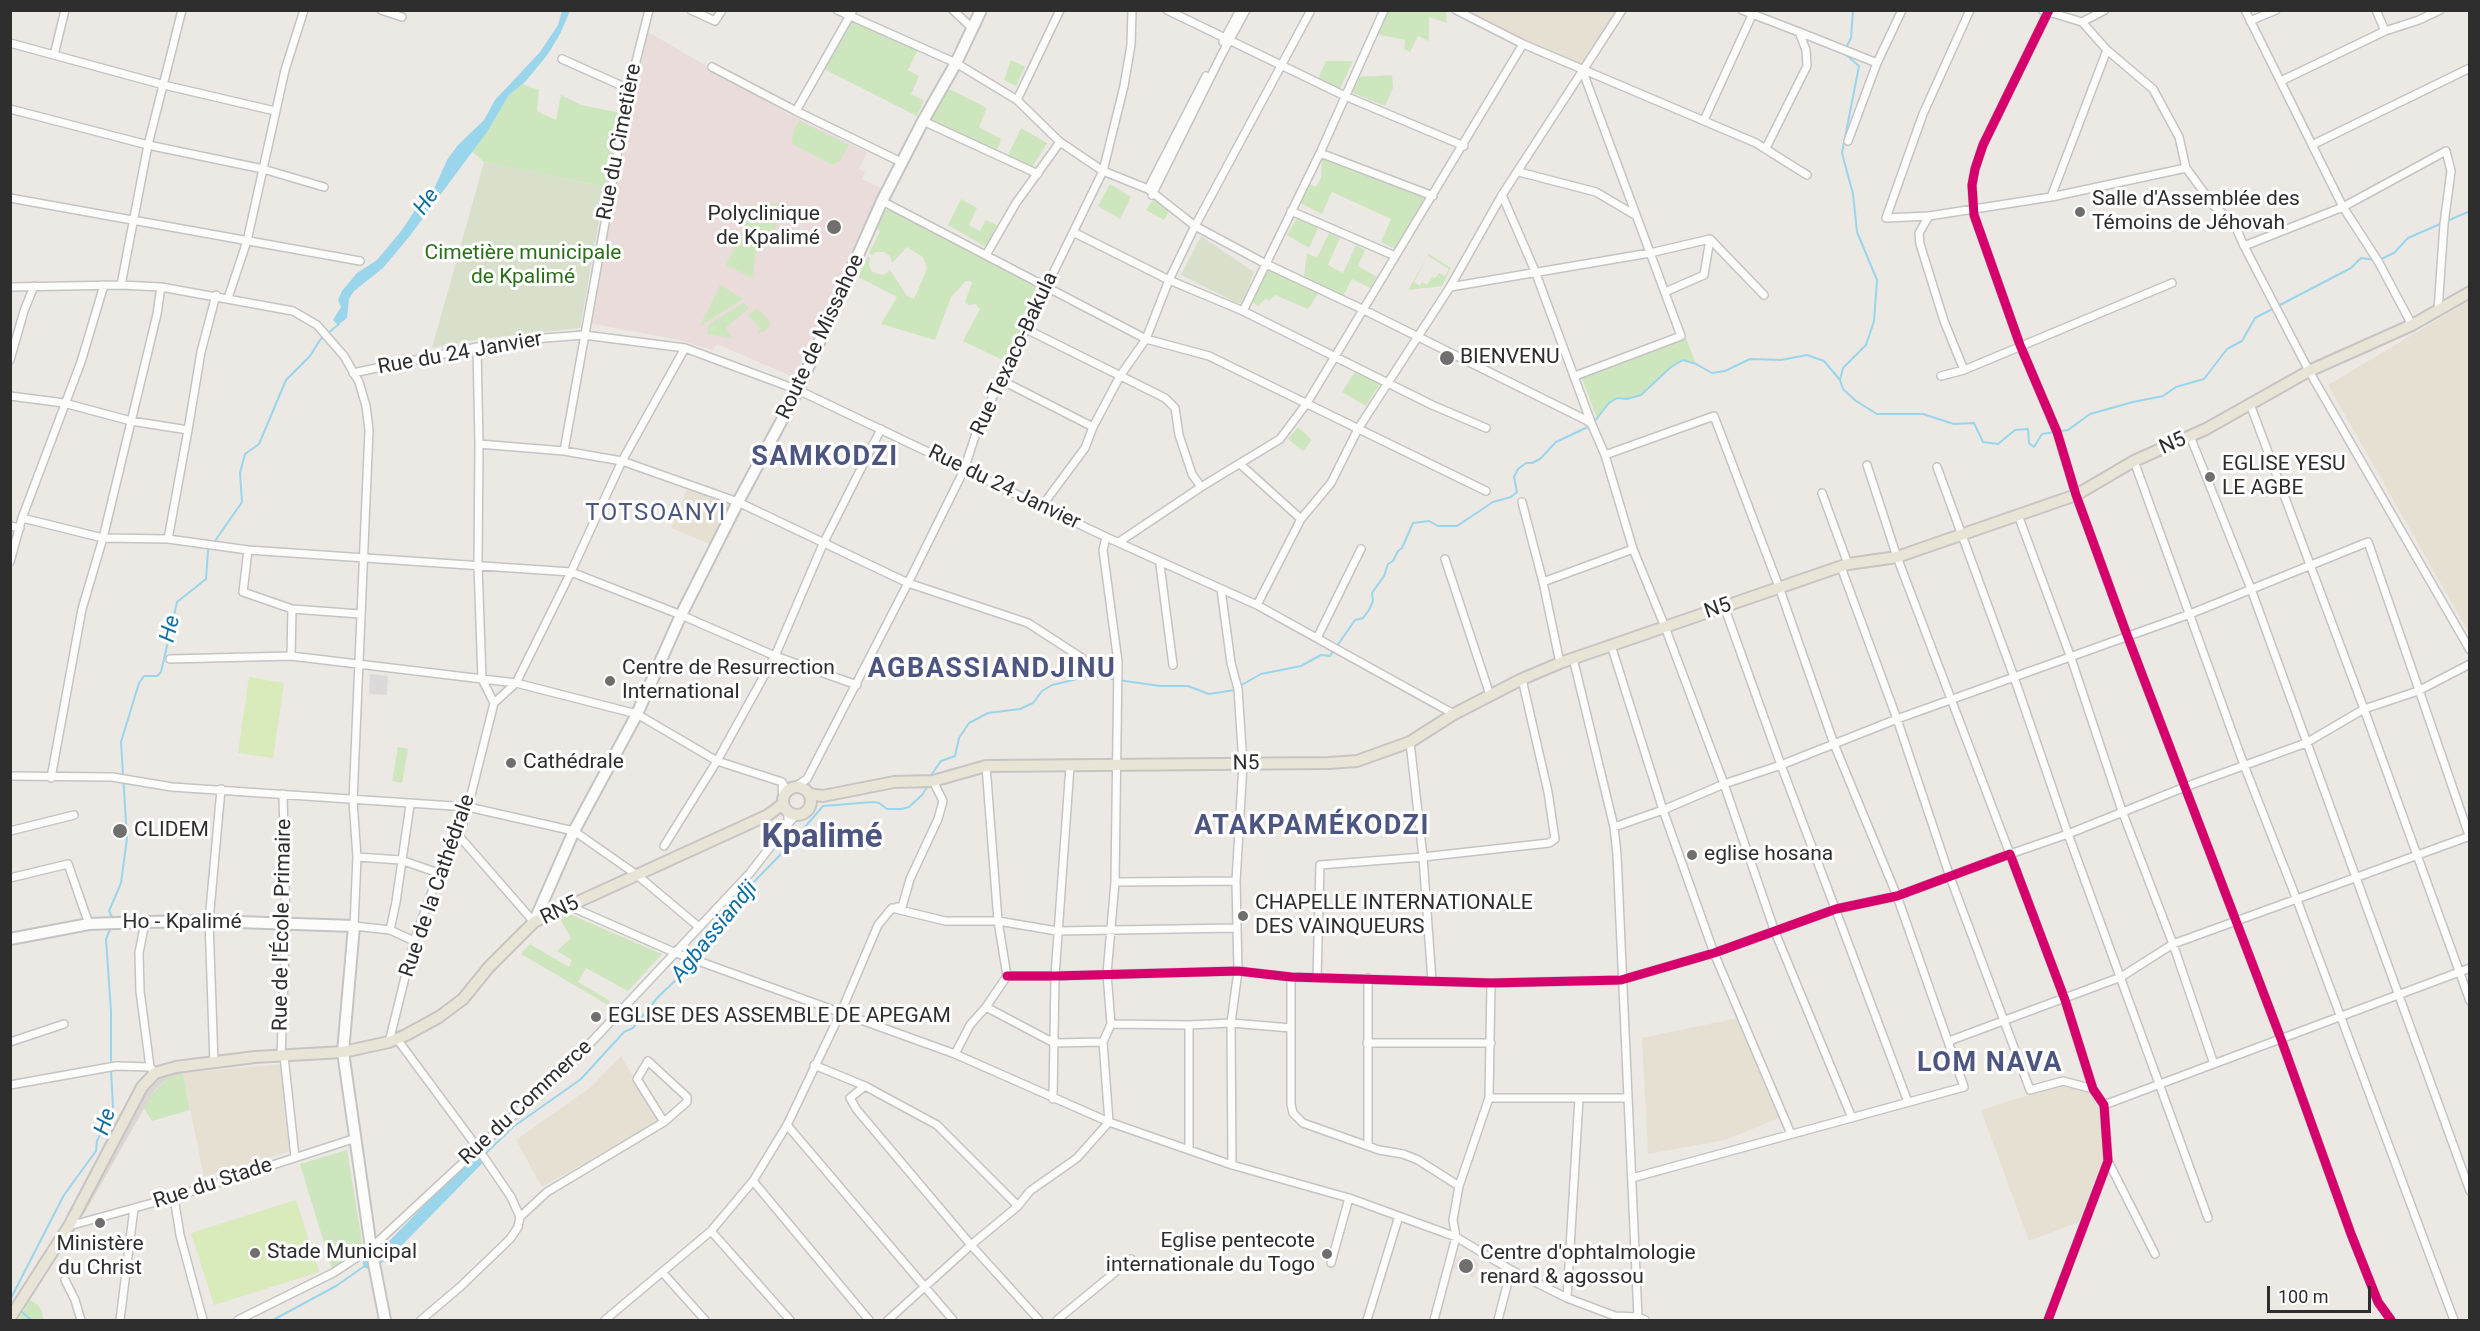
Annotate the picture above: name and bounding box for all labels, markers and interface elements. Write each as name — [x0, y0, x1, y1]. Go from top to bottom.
street label: Rue du Cimetière — [592, 62, 648, 222]
water label: He — [409, 184, 445, 220]
place label: Salle d'Assemblée des Témoins de Jéhovah — [2092, 187, 2300, 237]
place label: Polyclinique de Kpalimé — [707, 202, 820, 252]
marker: Salle d'Assemblée des Témoins de Jéhovah — [2073, 205, 2087, 219]
marker: Polyclinique de Kpalimé — [825, 218, 843, 236]
park label: Cimetière municipale de Kpalimé — [425, 241, 621, 291]
street label: Route de Missahoe — [772, 251, 870, 423]
street label: Rue Texaco-Bakula — [966, 268, 1064, 440]
street label: Rue du 24 Janvier — [376, 327, 544, 381]
place label: BIENVENU — [1460, 345, 1560, 371]
marker: BIENVENU — [1438, 349, 1456, 367]
street label: N5 — [2156, 427, 2190, 461]
street label: Rue du 24 Janvier — [924, 440, 1084, 536]
district label: SAMKODZI — [751, 442, 899, 474]
place label: EGLISE YESU LE AGBE — [2222, 452, 2346, 502]
marker: EGLISE YESU LE AGBE — [2203, 470, 2217, 484]
district label: TOTSOANYI — [585, 500, 727, 528]
street label: N5 — [1701, 593, 1735, 625]
water label: He — [155, 613, 187, 645]
district label: AGBASSIANDJINU — [868, 654, 1116, 686]
place label: Centre de Resurrection International — [622, 656, 835, 706]
marker: Centre de Resurrection International — [603, 674, 617, 688]
place label: Cathédrale — [523, 750, 624, 776]
street label: N5 — [1232, 751, 1260, 777]
marker: Cathédrale — [504, 756, 518, 770]
street label: Rue de la Cathédrale — [395, 791, 481, 981]
district label: ATAKPAMÉKODZI — [1194, 811, 1430, 843]
place label: CLIDEM — [134, 818, 209, 844]
street label: Rue de l'École Primaire — [269, 819, 297, 1031]
district label: Kpalimé — [762, 819, 882, 859]
marker: CLIDEM — [111, 822, 129, 840]
place label: eglise hosana — [1704, 842, 1833, 868]
marker: eglise hosana — [1685, 848, 1699, 862]
water label: Agbassiandji — [666, 876, 764, 988]
street label: RN5 — [537, 891, 583, 931]
place label: CHAPELLE INTERNATIONALE DES VAINQUEURS — [1255, 891, 1533, 941]
marker: CHAPELLE INTERNATIONALE DES VAINQUEURS — [1236, 909, 1250, 923]
street label: Ho - Kpalimé — [122, 910, 242, 936]
place label: EGLISE DES ASSEMBLE DE APEGAM — [608, 1004, 951, 1030]
marker: EGLISE DES ASSEMBLE DE APEGAM — [589, 1010, 603, 1024]
street label: Rue du Commerce — [454, 1035, 598, 1171]
district label: LOM NAVA — [1917, 1048, 2063, 1080]
water label: He — [89, 1105, 123, 1139]
street label: Rue du Stade — [151, 1153, 275, 1215]
marker: Ministère du Christ — [93, 1216, 107, 1230]
place label: Eglise pentecote internationale du Togo — [1106, 1229, 1315, 1279]
place label: Ministère du Christ — [56, 1232, 144, 1282]
place label: Stade Municipal — [267, 1240, 417, 1266]
place label: Centre d'ophtalmologie renard & agossou — [1480, 1241, 1696, 1291]
marker: Stade Municipal — [248, 1246, 262, 1260]
marker: Eglise pentecote internationale du Togo — [1320, 1247, 1334, 1261]
marker: Centre d'ophtalmologie renard & agossou — [1457, 1257, 1475, 1275]
scale bar — [2270, 1274, 2374, 1312]
text: 100 m — [2278, 1286, 2329, 1307]

